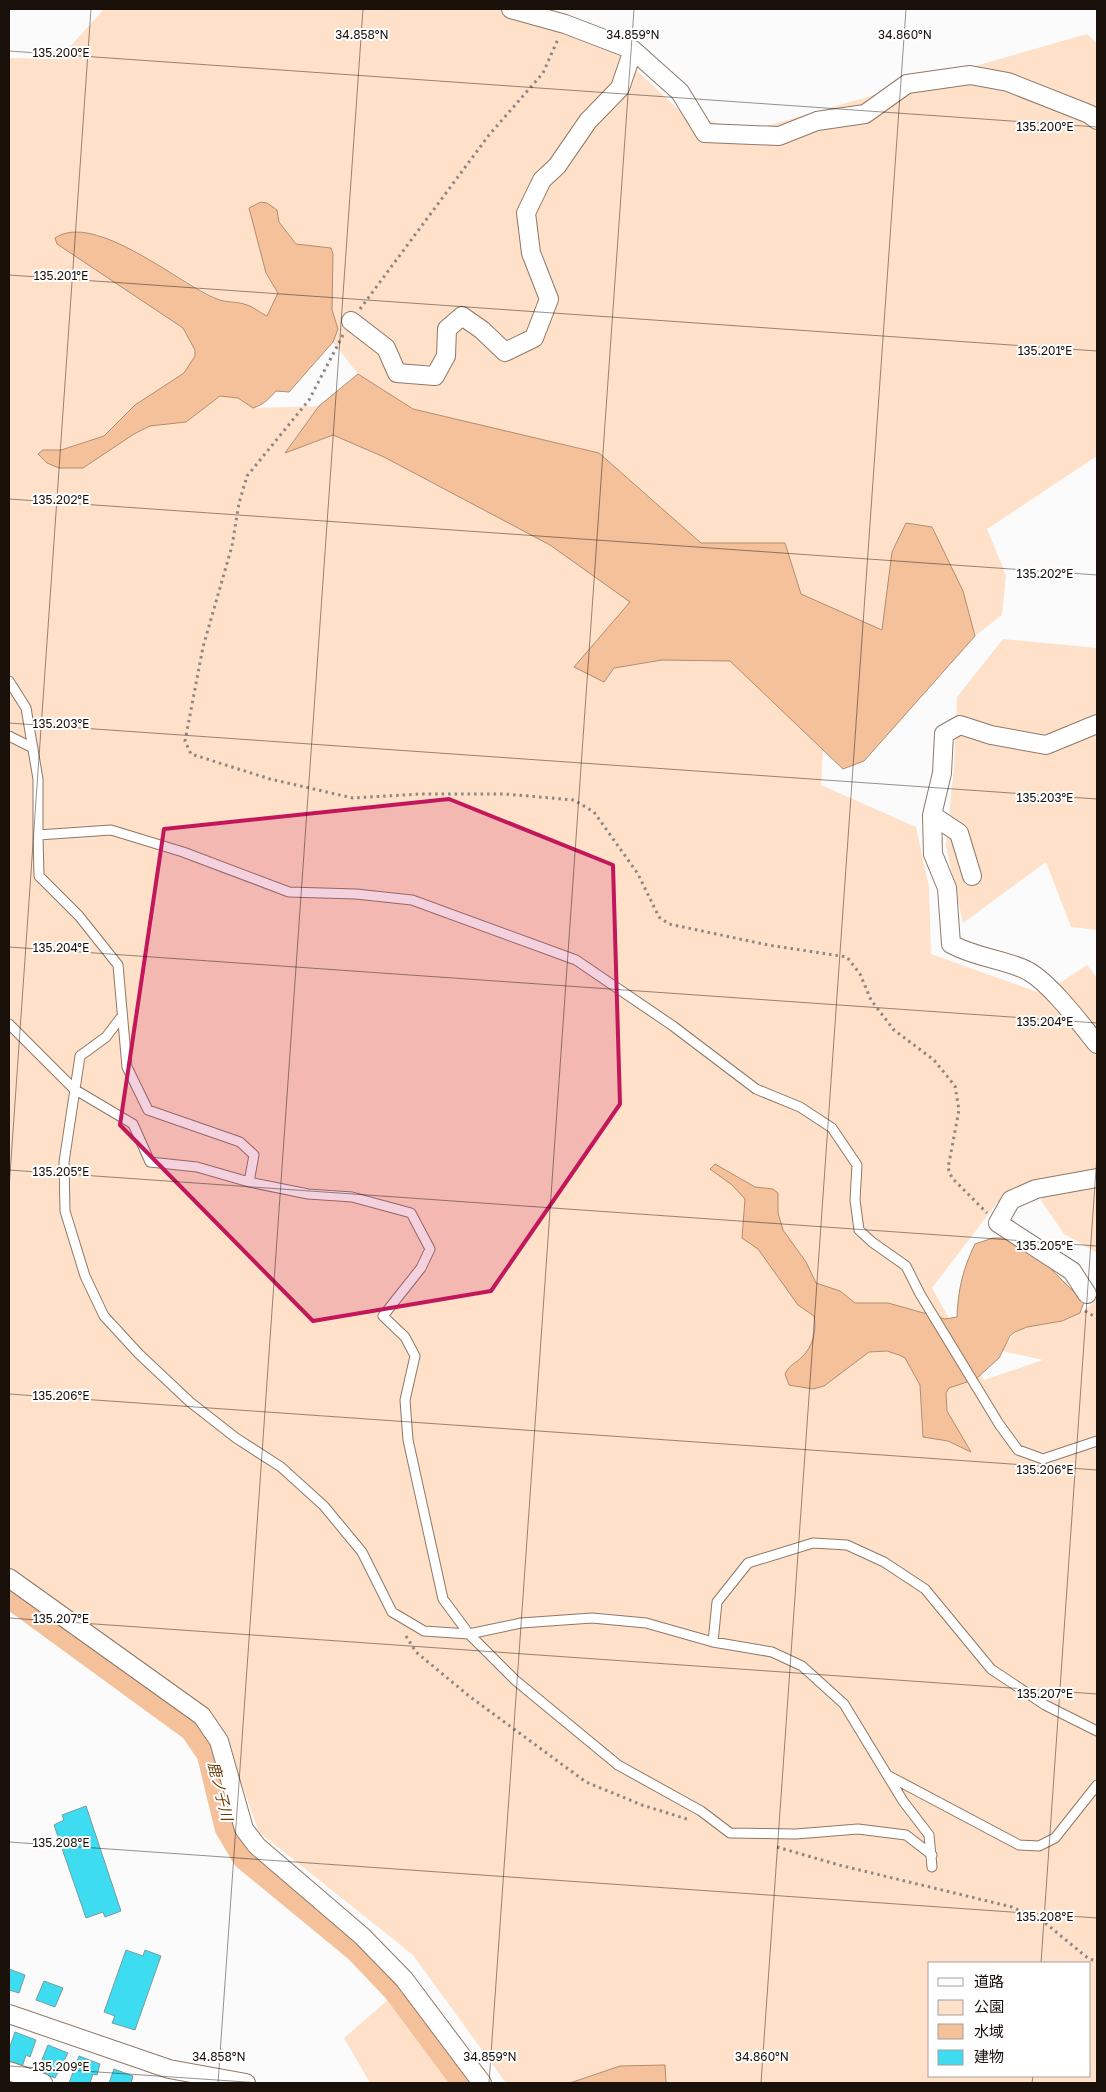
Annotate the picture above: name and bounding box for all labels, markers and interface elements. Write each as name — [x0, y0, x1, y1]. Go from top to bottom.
text: 34.858°N — [335, 27, 389, 42]
text: 34.859°N — [606, 27, 660, 42]
text: 34.860°N — [878, 27, 932, 42]
text: 135.200°E — [32, 45, 90, 60]
text: 135.200°E — [1016, 119, 1074, 134]
text: 135.201°E — [34, 268, 88, 283]
text: 135.201°E — [1018, 343, 1072, 358]
text: 135.202°E — [33, 492, 89, 507]
text: 135.202°E — [1017, 566, 1073, 581]
text: 135.203°E — [33, 716, 89, 731]
text: 135.203°E — [1017, 790, 1073, 805]
text: 135.204°E — [33, 940, 89, 955]
text: 135.204°E — [1017, 1014, 1073, 1029]
text: 135.205°E — [33, 1164, 89, 1179]
text: 135.205°E — [1017, 1238, 1073, 1253]
text: 135.206°E — [32, 1388, 90, 1403]
text: 135.206°E — [1016, 1462, 1074, 1477]
text: 135.207°E — [33, 1611, 89, 1626]
text: 135.207°E — [1017, 1686, 1073, 1701]
water label: 鹿ノ子川 — [205, 1760, 237, 1824]
text: 135.208°E — [32, 1835, 90, 1850]
text: 135.208°E — [1016, 1909, 1074, 1924]
legend — [928, 1962, 1091, 2077]
text: 道路 — [974, 1972, 1004, 1990]
text: 公園 — [974, 1997, 1004, 2015]
text: 水域 — [974, 2022, 1004, 2040]
text: 建物 — [974, 2047, 1004, 2065]
text: 34.858°N — [192, 2049, 246, 2064]
text: 34.859°N — [463, 2049, 517, 2064]
text: 34.860°N — [735, 2049, 789, 2064]
text: 135.209°E — [32, 2059, 90, 2074]

